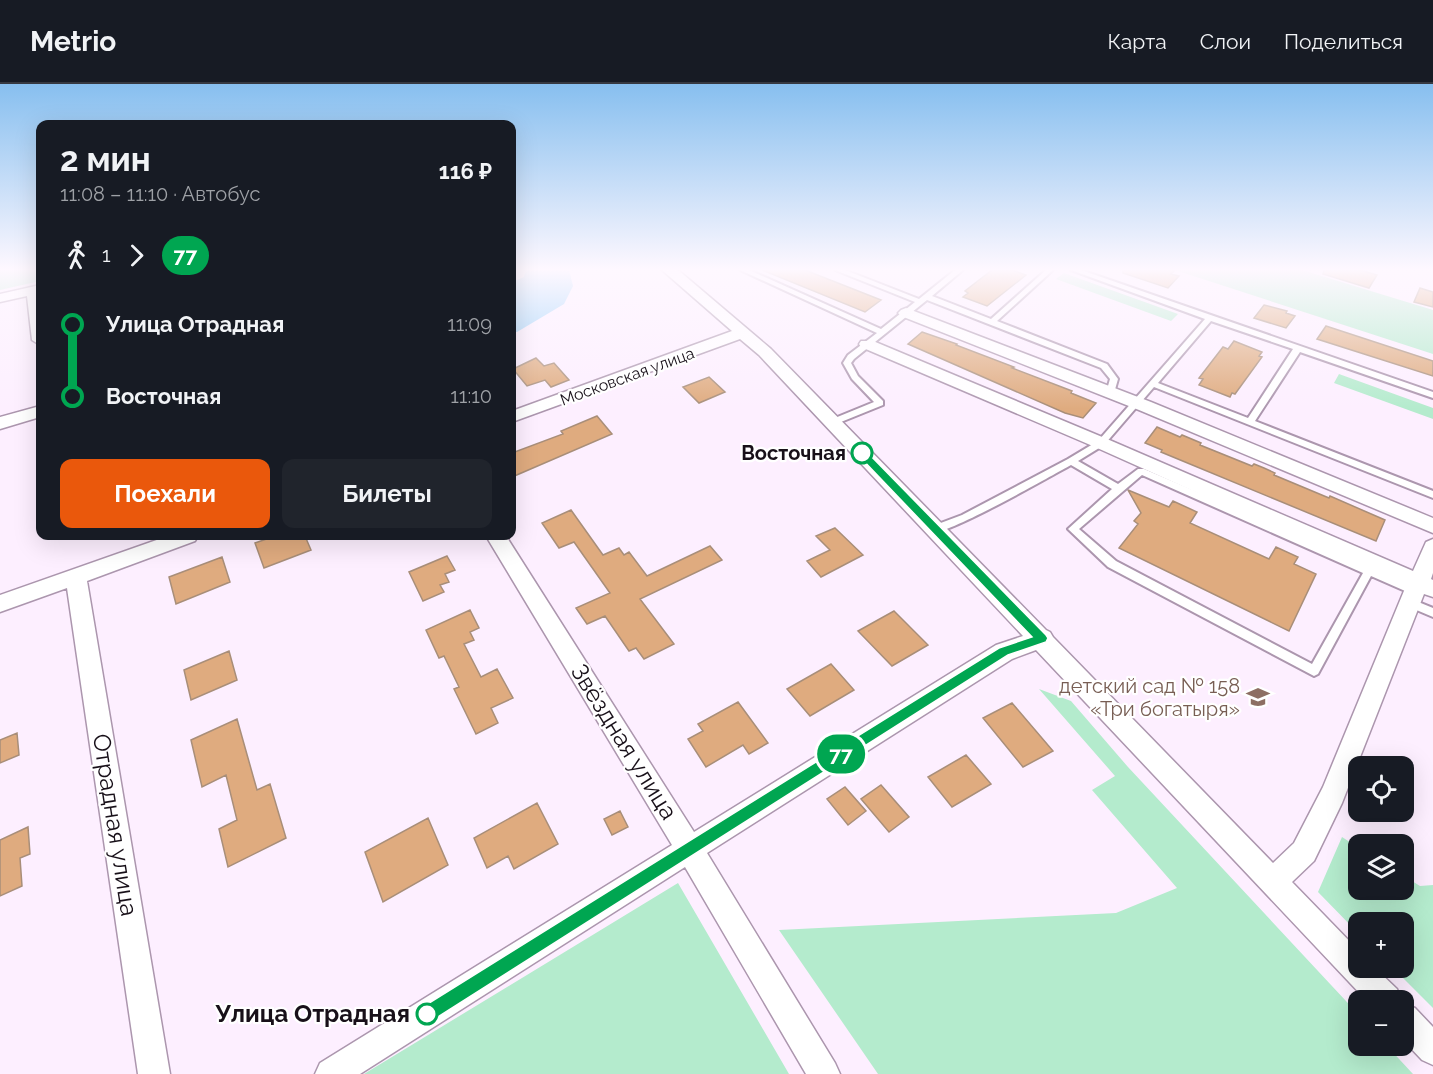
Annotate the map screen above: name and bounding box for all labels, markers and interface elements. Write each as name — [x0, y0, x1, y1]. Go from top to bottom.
text: Metrio — [30, 25, 116, 58]
text: Карта — [1108, 29, 1167, 54]
text: Слои — [1200, 29, 1251, 54]
text: Поделиться — [1284, 29, 1403, 54]
text: 2 мин — [60, 140, 151, 179]
text: 116 ₽ — [439, 158, 492, 184]
text: 11:08 – 11:10 · Автобус — [60, 182, 261, 206]
icon: walk — [60, 239, 93, 272]
icon: forward — [120, 239, 153, 272]
text: 1 — [102, 243, 111, 267]
text: 77 — [174, 243, 197, 268]
text: Улица Отрадная — [106, 311, 284, 337]
text: 11:09 — [447, 312, 492, 336]
street label: Московская улица — [558, 343, 697, 410]
text: Восточная — [106, 383, 221, 409]
text: 11:10 — [450, 384, 492, 408]
place label: Восточная — [741, 441, 846, 465]
marker: Восточная — [851, 442, 873, 464]
button: Поехали — [60, 459, 270, 528]
button: Билеты — [282, 459, 492, 528]
street label: Звёздная улица — [565, 659, 684, 825]
place label: детский сад № 158 «Три богатыря» — [1059, 674, 1240, 721]
school or university icon: детский сад № 158 «Три богатыря» — [1245, 684, 1271, 710]
street label: Отрадная улица — [87, 732, 144, 918]
line badge: 77 — [814, 734, 868, 774]
text: 77 — [829, 742, 853, 767]
map controls — [1348, 756, 1414, 1056]
button: locate — [1348, 756, 1414, 822]
button: layers — [1348, 834, 1414, 900]
button: + — [1348, 912, 1414, 978]
button: − — [1348, 990, 1414, 1056]
place label: Улица Отрадная — [214, 999, 410, 1028]
marker: Улица Отрадная — [416, 1003, 438, 1025]

